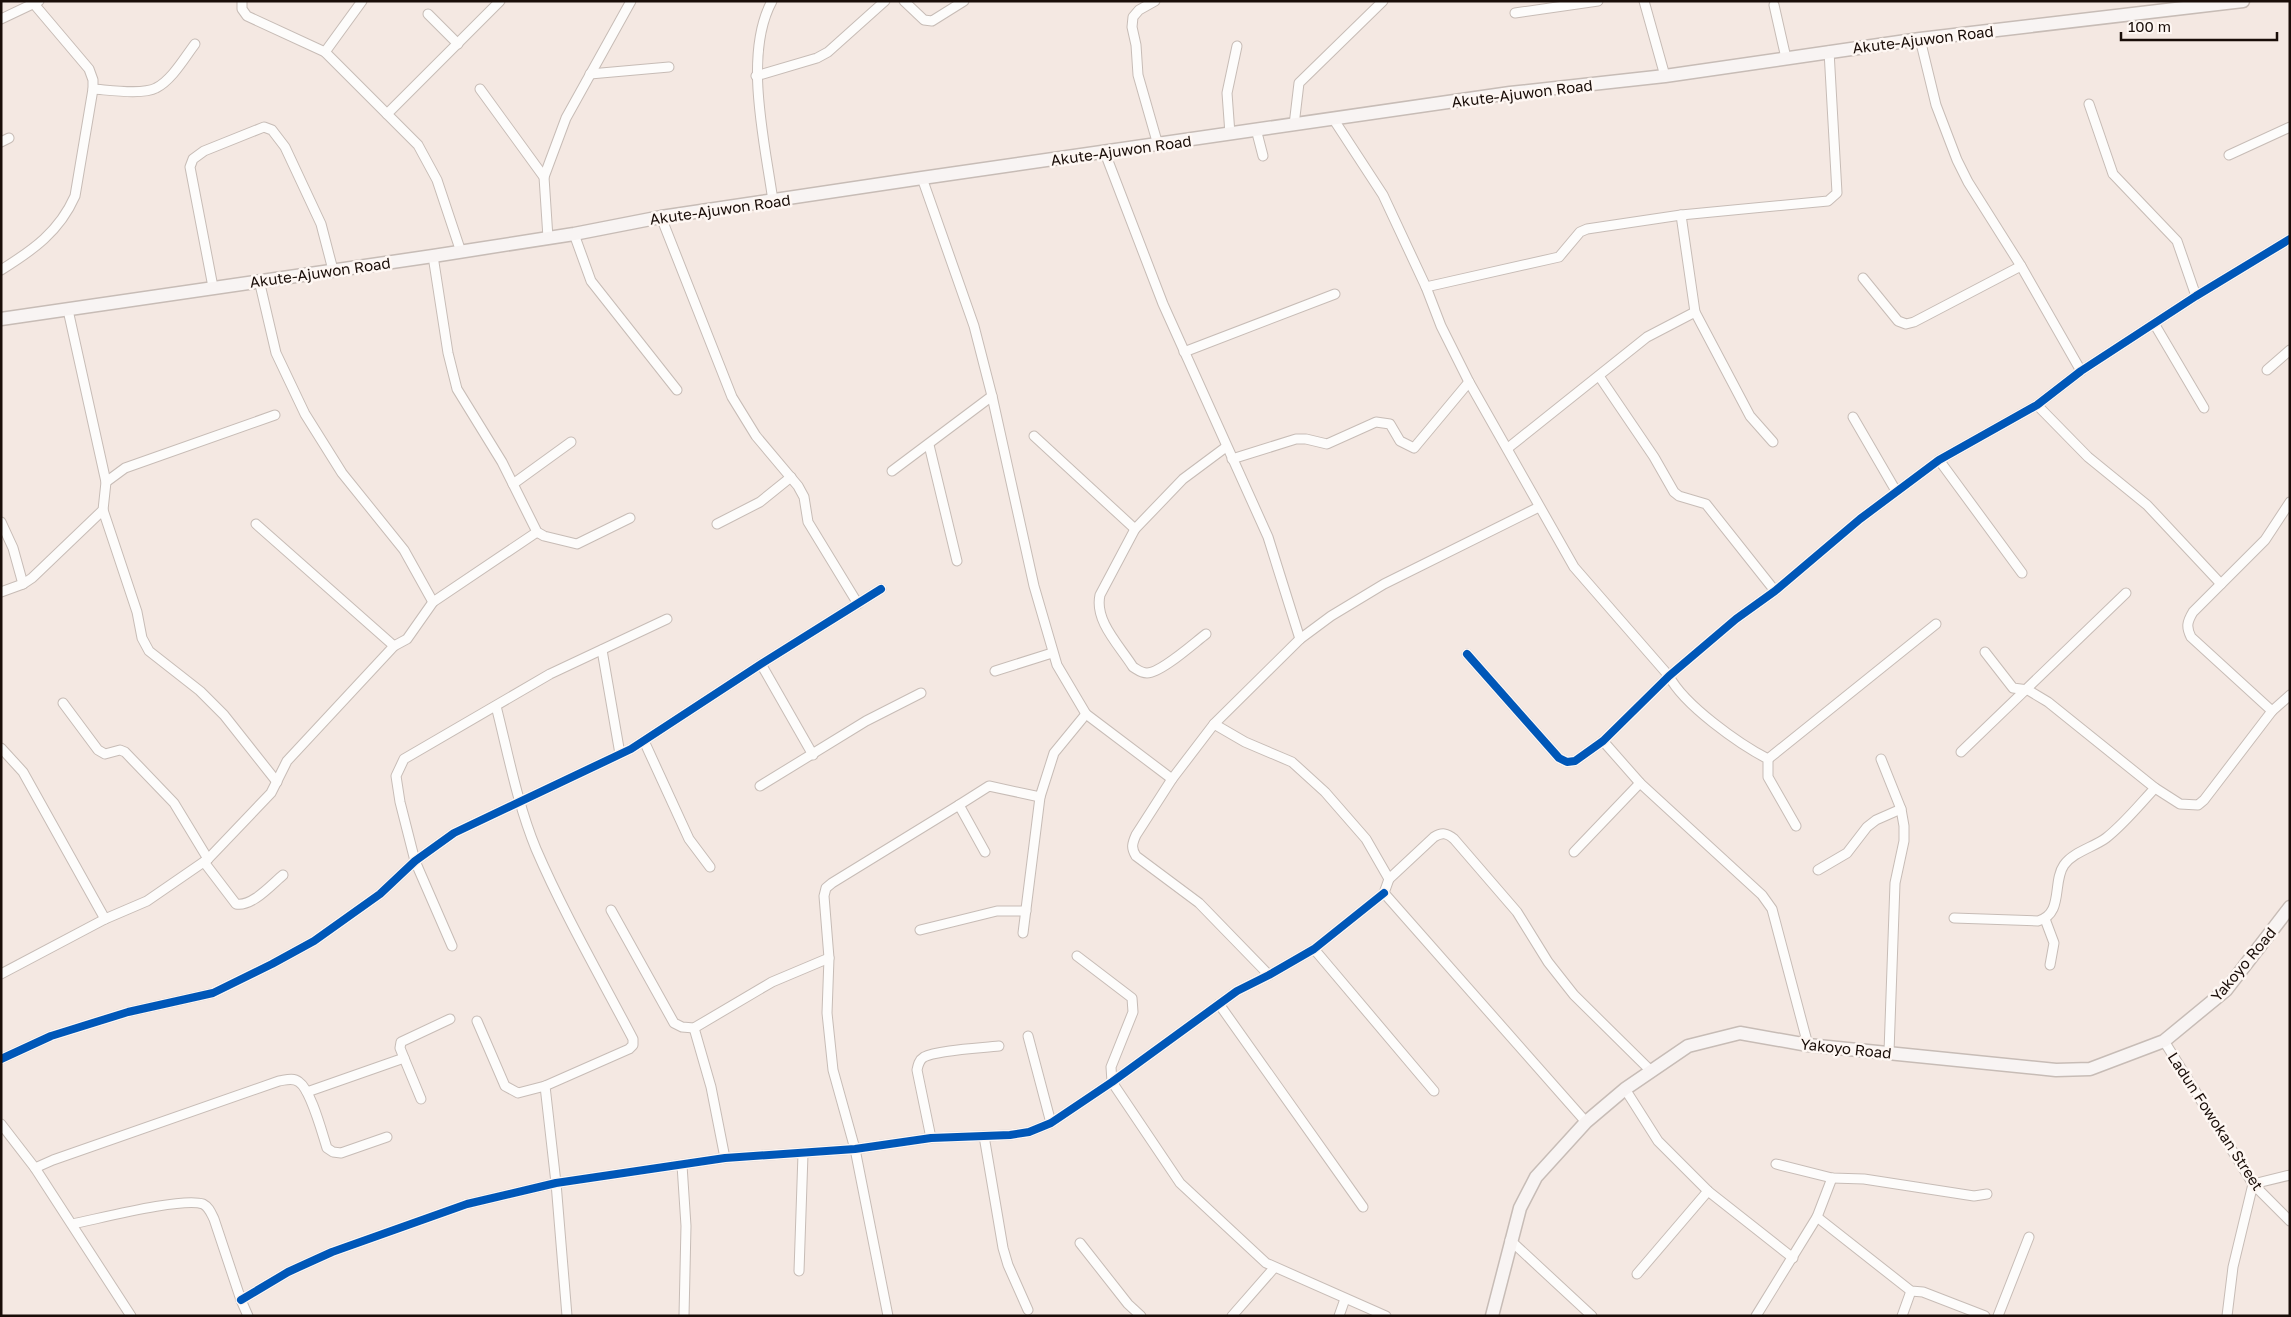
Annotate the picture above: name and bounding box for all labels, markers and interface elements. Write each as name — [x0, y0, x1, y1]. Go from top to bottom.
scale bar — [2121, 10, 2277, 42]
text: 100 m — [2128, 17, 2171, 35]
street label: Akute-Ajuwon Road — [1851, 21, 1995, 57]
street label: Akute-Ajuwon Road — [1450, 75, 1594, 111]
street label: Akute-Ajuwon Road — [1050, 131, 1192, 169]
street label: Akute-Ajuwon Road — [649, 190, 791, 228]
street label: Akute-Ajuwon Road — [249, 253, 391, 291]
street label: Yakoyo Road — [2207, 923, 2279, 1005]
street label: Yakoyo Road — [1800, 1034, 1892, 1062]
street label: Ladun Fowokan Street — [2165, 1048, 2267, 1194]

